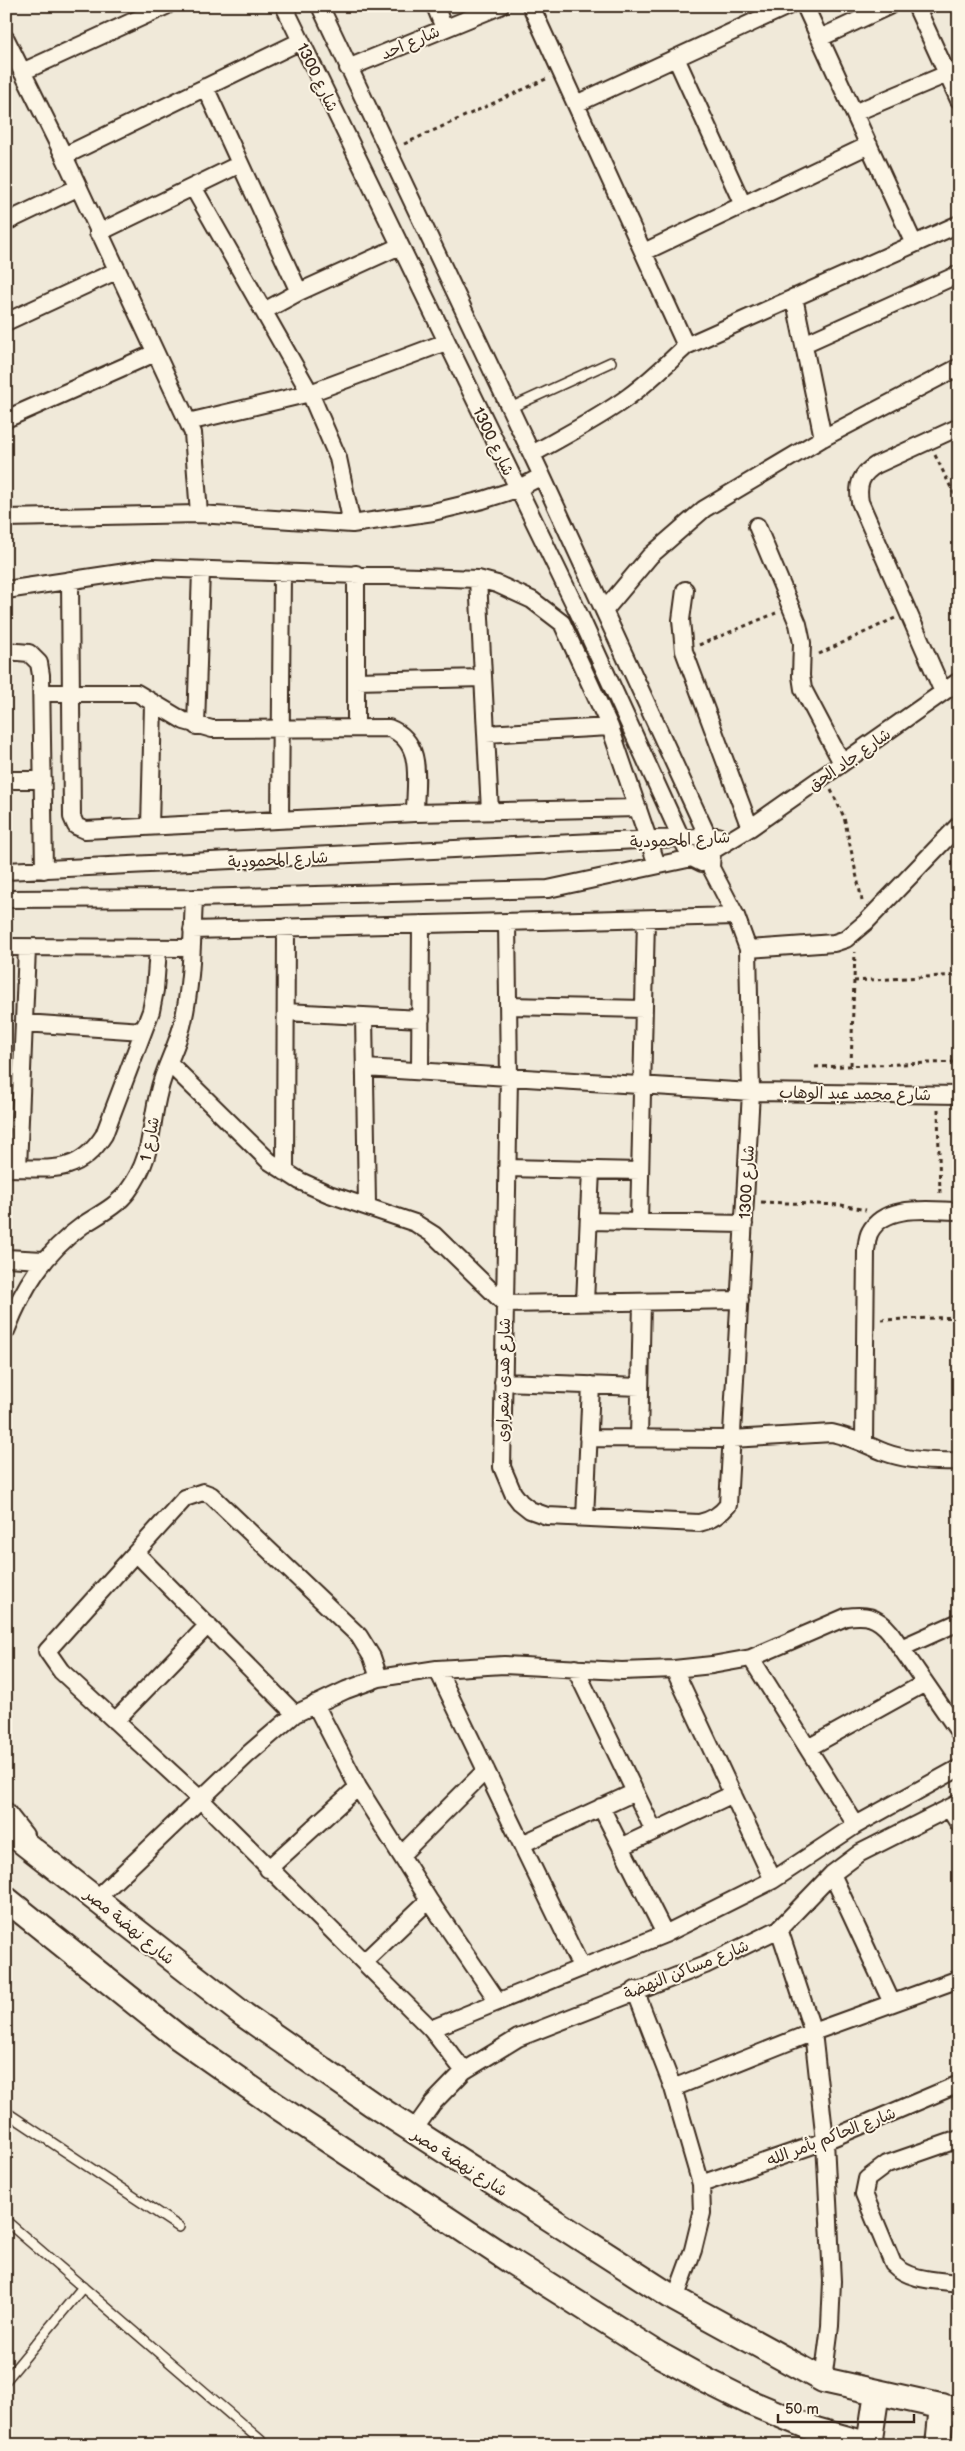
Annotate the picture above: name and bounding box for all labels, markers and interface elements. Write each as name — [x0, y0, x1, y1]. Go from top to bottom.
street label: شارع احد — [378, 23, 443, 65]
street label: شارع 1300 — [291, 40, 341, 115]
street label: شارع 1300 — [467, 404, 517, 479]
street label: شارع جاد الحق — [805, 725, 895, 796]
street label: شارع المحمودية — [629, 828, 731, 854]
street label: شارع المحمودية — [227, 848, 329, 874]
street label: شارع محمد عبد الوهاب — [779, 1084, 931, 1106]
street label: شارع 1 — [137, 1115, 165, 1163]
street label: شارع 1300 — [736, 1145, 760, 1219]
street label: شارع هدى شعراوى — [494, 1318, 516, 1442]
street label: شارع نهضة مصر — [78, 1884, 178, 1970]
street label: شارع مساكن النهضة — [621, 1937, 752, 2005]
street label: شارع الحاكم بأمر الله — [764, 2104, 899, 2173]
street label: شارع نهضة مصر — [406, 2124, 510, 2202]
scale bar — [778, 2391, 914, 2423]
text: 50 m — [785, 2400, 819, 2419]

